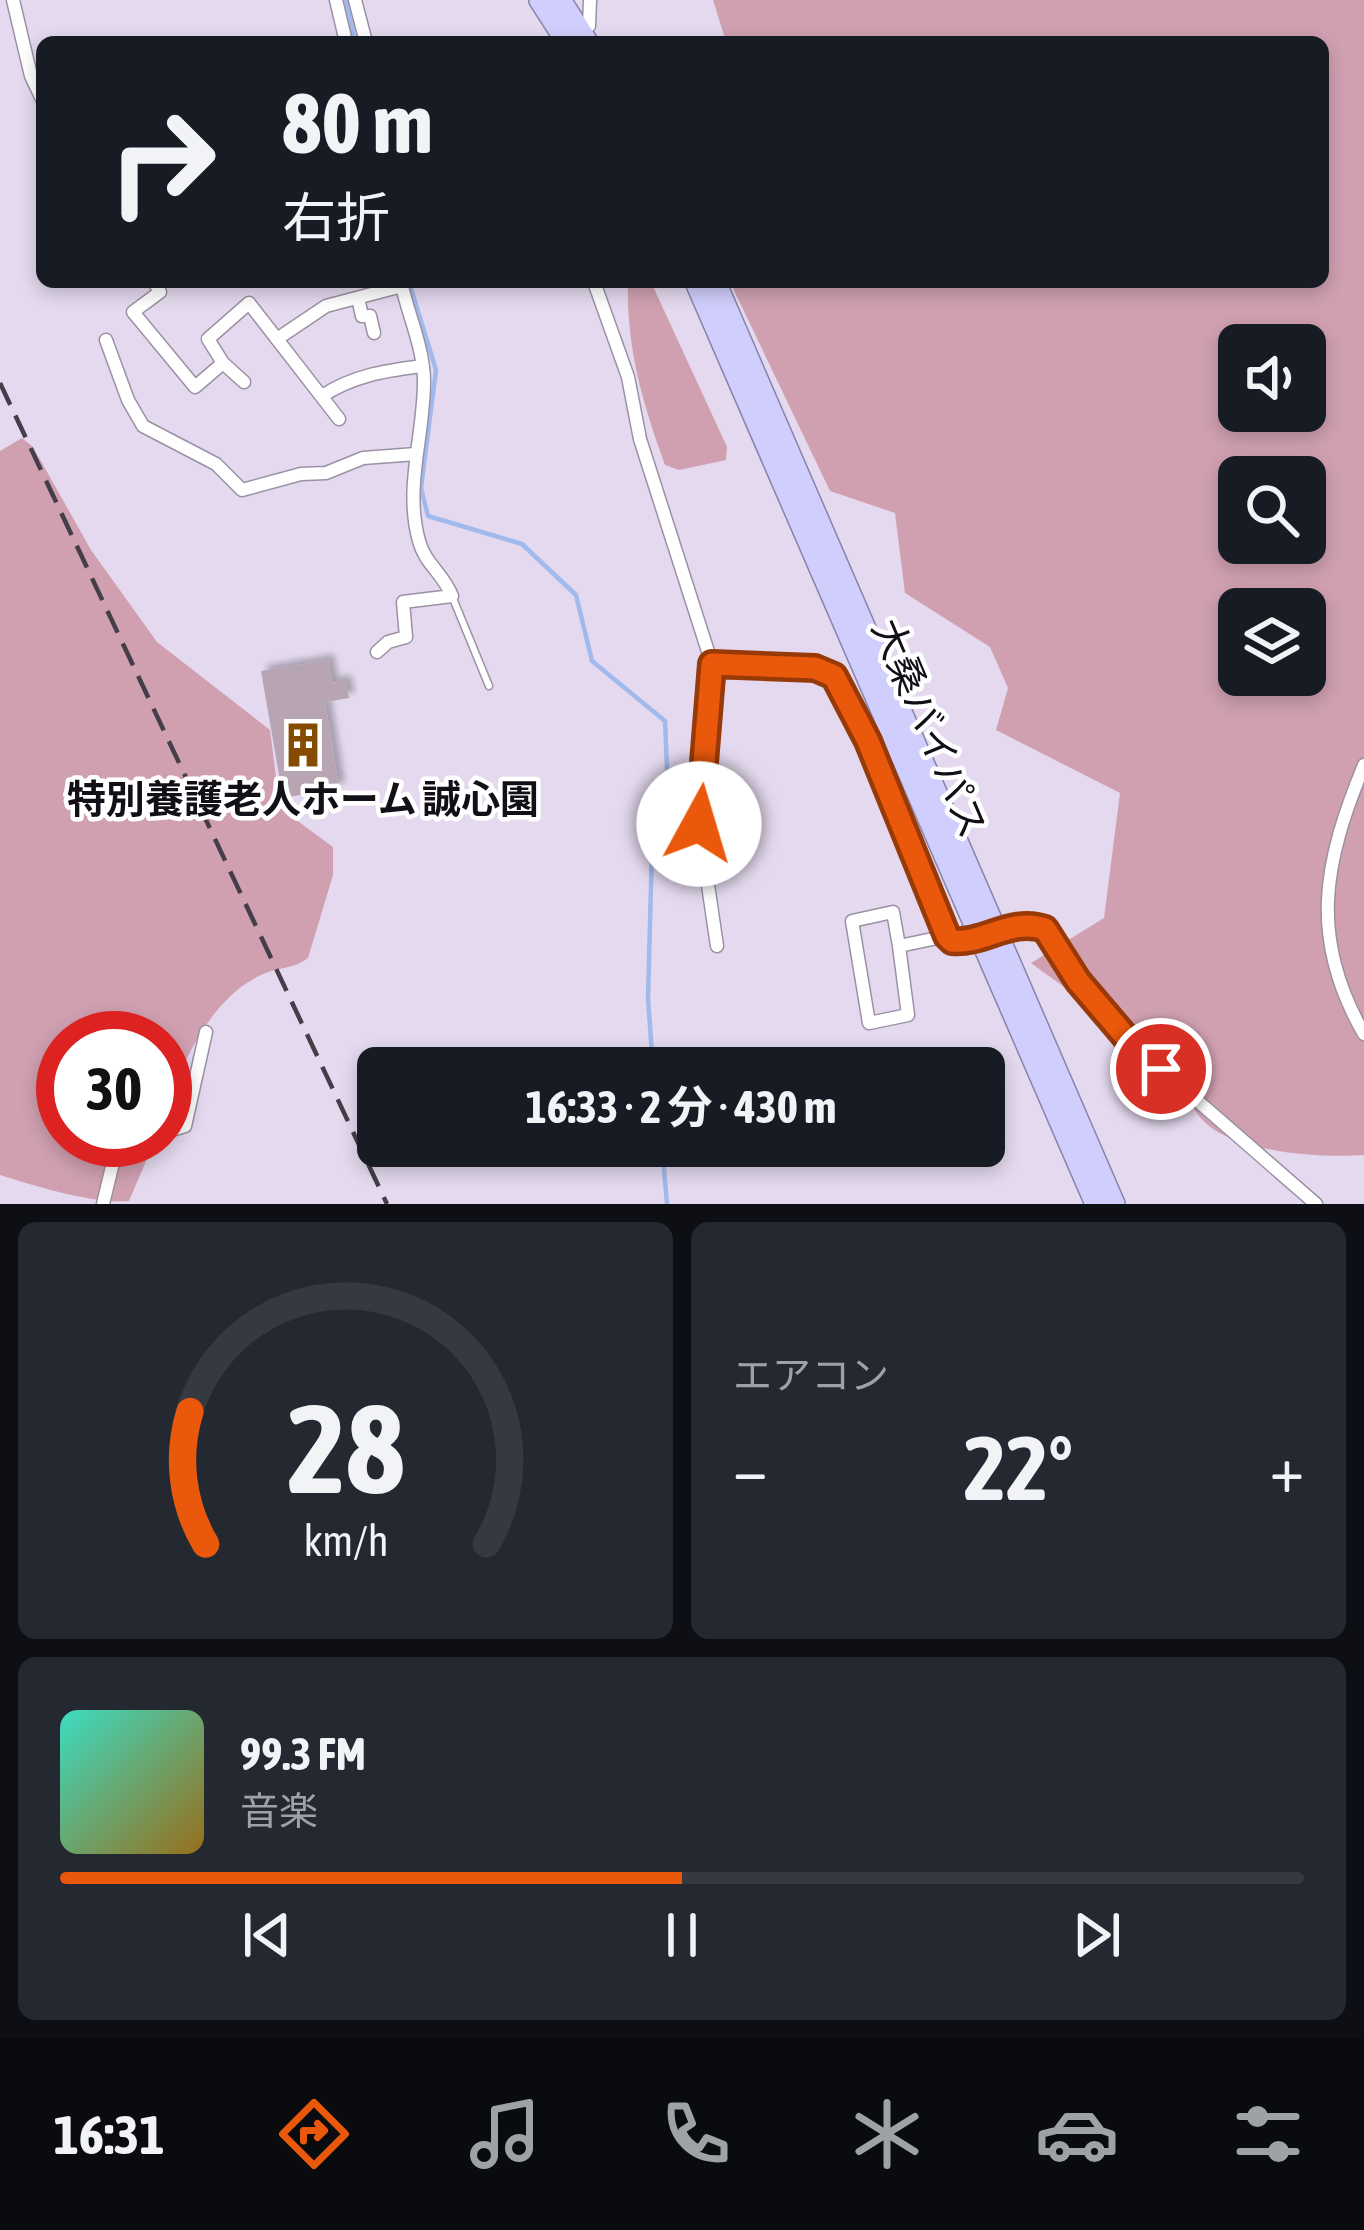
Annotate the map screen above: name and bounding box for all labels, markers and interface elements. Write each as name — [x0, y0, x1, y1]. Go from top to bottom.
text: 80 m — [282, 75, 433, 171]
icon: right — [84, 84, 240, 240]
text: 右折 — [282, 187, 390, 248]
map controls — [1218, 324, 1326, 696]
button: sound — [1218, 324, 1326, 432]
button: search — [1218, 456, 1326, 564]
button: layers — [1218, 588, 1326, 696]
street label: 大桑バイパス — [864, 612, 996, 844]
building icon: 特別養護老人ホーム 誠心園 — [278, 720, 328, 770]
position arrow — [636, 761, 762, 887]
place label: 特別養護老人ホーム 誠心園 — [67, 777, 539, 821]
speed limit sign: 30 — [36, 1011, 192, 1167]
pin — [1110, 1018, 1212, 1120]
icon: arrive — [1128, 1036, 1194, 1102]
text: 16:33 · 2 分 · 430 m — [526, 1081, 836, 1133]
text: エアコン — [733, 1353, 889, 1397]
text: 28 — [287, 1376, 404, 1519]
text: 22° — [964, 1416, 1073, 1519]
text: − — [733, 1430, 767, 1506]
text: + — [1270, 1430, 1304, 1506]
text: km/h — [303, 1515, 388, 1564]
text: 99.3 FM — [240, 1728, 366, 1780]
text: 音楽 — [240, 1789, 318, 1833]
icon: previous — [234, 1902, 300, 1968]
icon: pause — [649, 1902, 715, 1968]
icon: next — [1064, 1902, 1130, 1968]
icon: directions — [272, 2092, 356, 2176]
icon: music — [463, 2092, 547, 2176]
icon: phone — [654, 2092, 738, 2176]
icon: climate — [845, 2092, 929, 2176]
icon: car — [1035, 2092, 1119, 2176]
icon: filters — [1226, 2092, 1310, 2176]
text: 16:31 — [53, 2104, 165, 2165]

